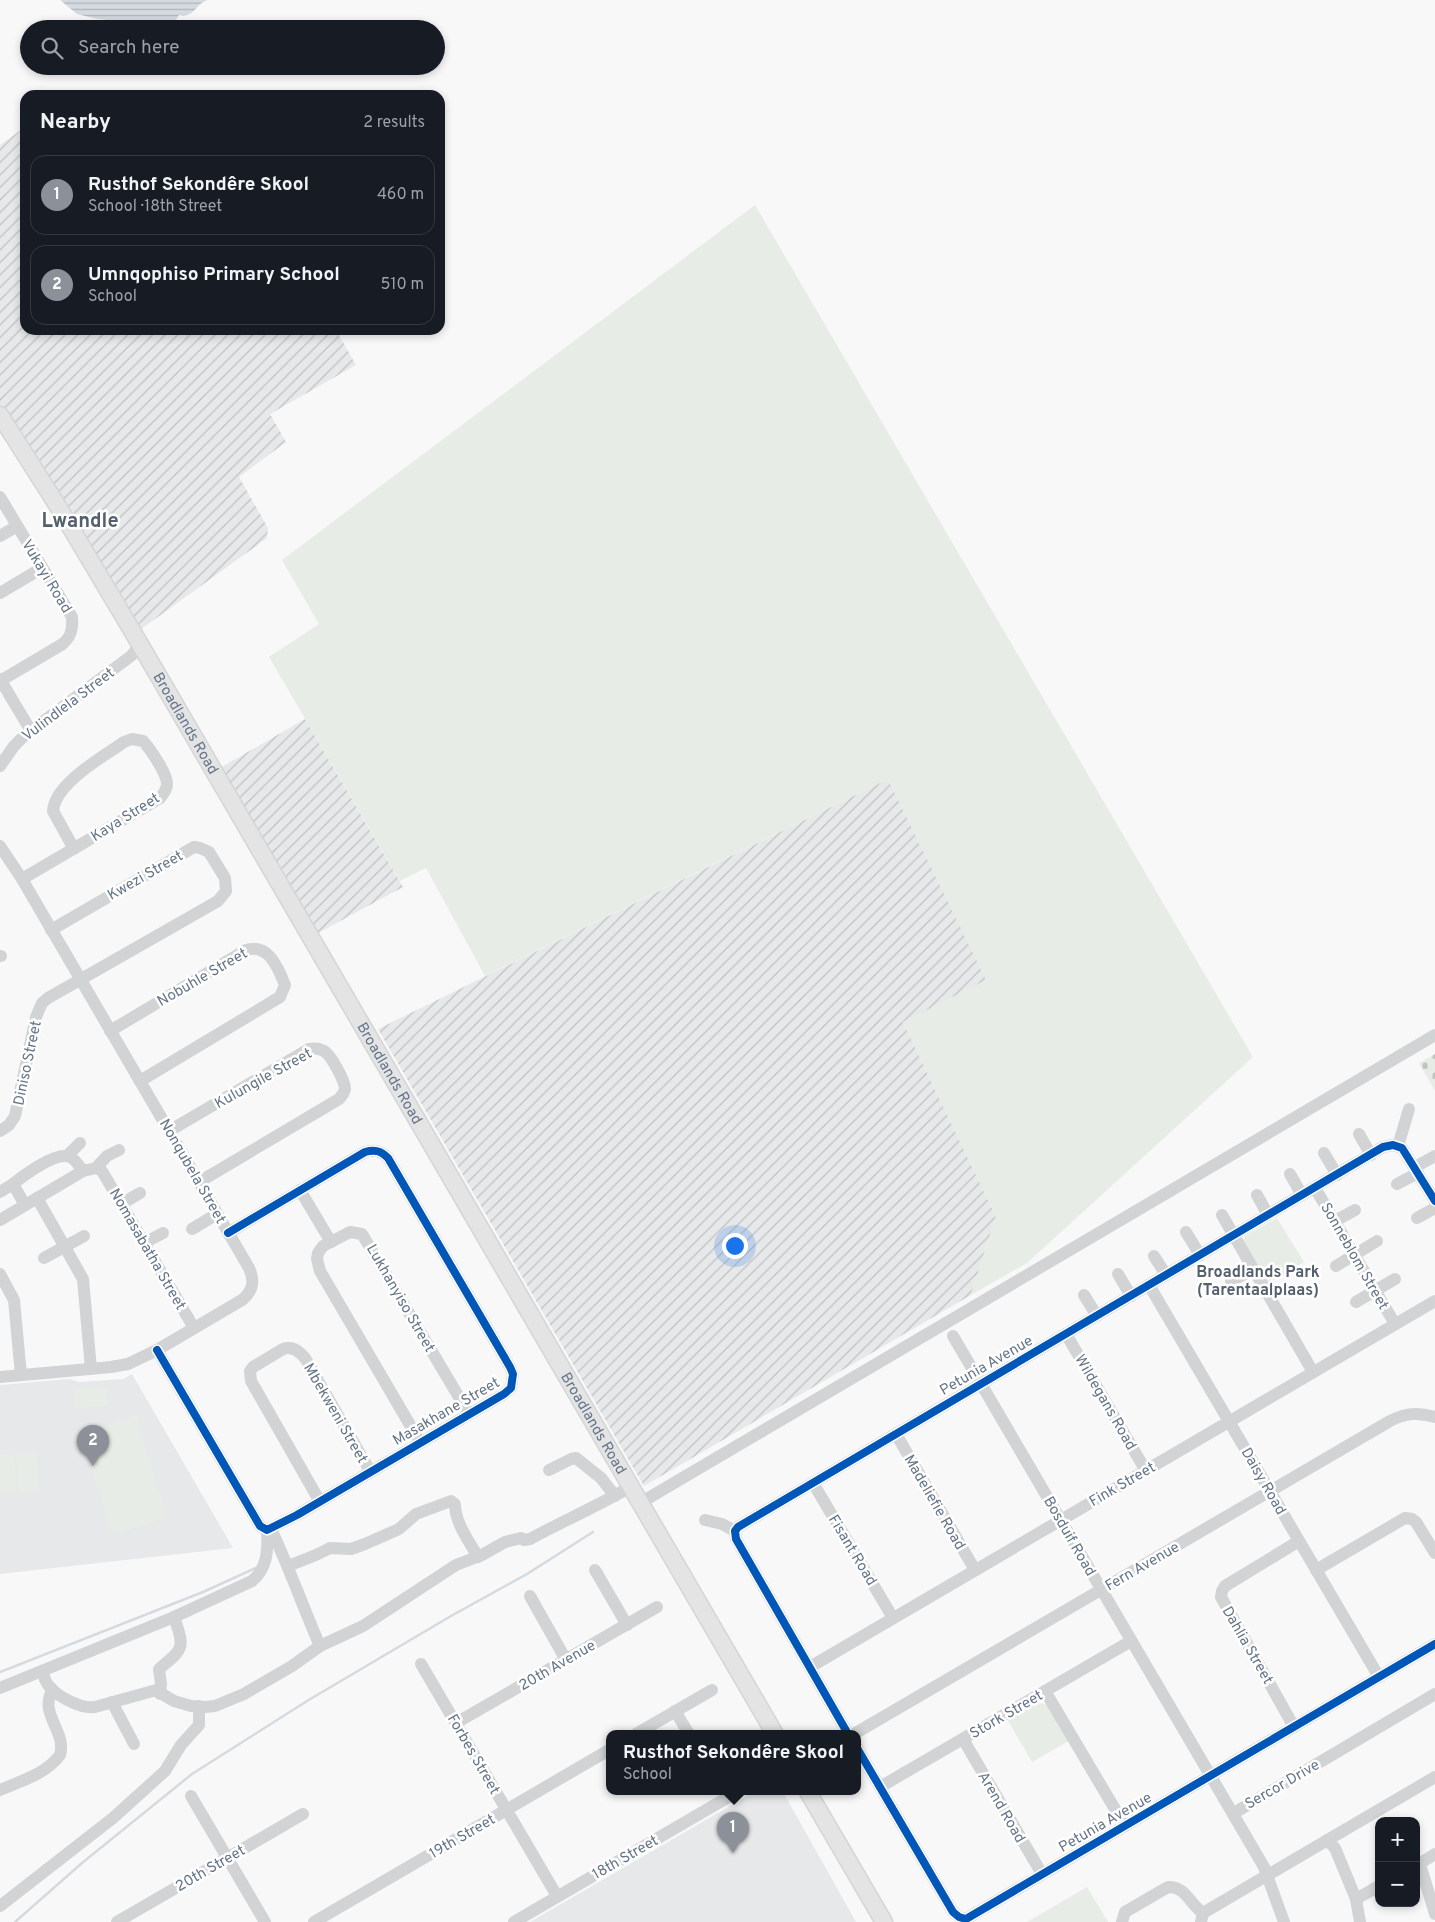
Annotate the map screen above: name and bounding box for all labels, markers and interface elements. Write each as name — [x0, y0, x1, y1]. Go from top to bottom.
search box — [20, 20, 445, 75]
icon: search — [38, 34, 66, 62]
text: Search here — [78, 36, 180, 60]
text: Nearby — [40, 109, 111, 136]
text: 2 results — [363, 113, 425, 133]
text: Rusthof Sekondêre Skool — [88, 173, 309, 197]
text: 1 — [54, 185, 60, 205]
text: 460 m — [377, 185, 424, 205]
text: School · 18th Street — [88, 197, 222, 217]
text: Umnqophiso Primary School — [88, 263, 340, 287]
text: 2 — [52, 275, 62, 295]
text: 510 m — [381, 275, 424, 295]
text: School — [88, 287, 137, 307]
district label: Lwandle — [41, 509, 119, 535]
street label: Vukayi Road — [16, 536, 75, 617]
street label: Vulindlela Street — [19, 664, 119, 746]
street label: Broadlands Road — [148, 669, 222, 778]
street label: Kaya Street — [88, 790, 164, 847]
street label: Kwezi Street — [105, 847, 187, 906]
street label: Nobuhle Street — [154, 945, 251, 1012]
street label: Diniso Street — [10, 1019, 47, 1108]
street label: Broadlands Road — [351, 1019, 426, 1128]
street label: Kulungile Street — [212, 1045, 316, 1114]
street label: Nonqubela Street — [154, 1116, 229, 1228]
street label: Nomasabatha Street — [104, 1186, 189, 1314]
street label: Sonneblom Street — [1315, 1200, 1392, 1314]
your location — [722, 1233, 748, 1259]
street label: Lukhanyiso Street — [361, 1241, 438, 1356]
district label: Broadlands Park (Tarentaalplaas) — [1196, 1263, 1320, 1301]
street label: Petunia Avenue — [937, 1332, 1037, 1401]
street label: Wildegans Road — [1070, 1351, 1140, 1454]
street label: Mbekweni Street — [298, 1360, 371, 1467]
street label: Broadlands Road — [555, 1369, 630, 1478]
street label: Masakhane Street — [390, 1374, 504, 1451]
pin: 2 — [77, 1425, 109, 1466]
street label: Daisy Road — [1236, 1445, 1290, 1519]
street label: Madeliefie Road — [899, 1452, 969, 1554]
street label: Fink Street — [1086, 1459, 1159, 1512]
street label: Bosduif Road — [1038, 1493, 1099, 1580]
street label: Fisant Road — [823, 1512, 880, 1590]
street label: Fern Avenue — [1102, 1538, 1183, 1596]
street label: Dahlia Street — [1217, 1603, 1277, 1688]
street label: 20th Avenue — [516, 1637, 600, 1696]
street label: Stork Street — [967, 1687, 1047, 1744]
street label: Forbes Street — [442, 1711, 503, 1798]
popup — [606, 1730, 861, 1795]
text: Rusthof Sekondêre Skool — [623, 1741, 844, 1765]
street label: Sercor Drive — [1242, 1756, 1324, 1814]
text: School — [623, 1765, 672, 1785]
street label: Arend Road — [973, 1769, 1029, 1847]
street label: Petunia Avenue — [1056, 1789, 1156, 1858]
street label: 19th Street — [426, 1811, 499, 1864]
pin: 1 — [717, 1812, 749, 1853]
map controls — [1375, 1817, 1420, 1907]
button: + — [1375, 1817, 1420, 1862]
street label: 18th Street — [589, 1832, 662, 1885]
street label: 20th Street — [172, 1842, 249, 1897]
button: − — [1375, 1862, 1420, 1907]

